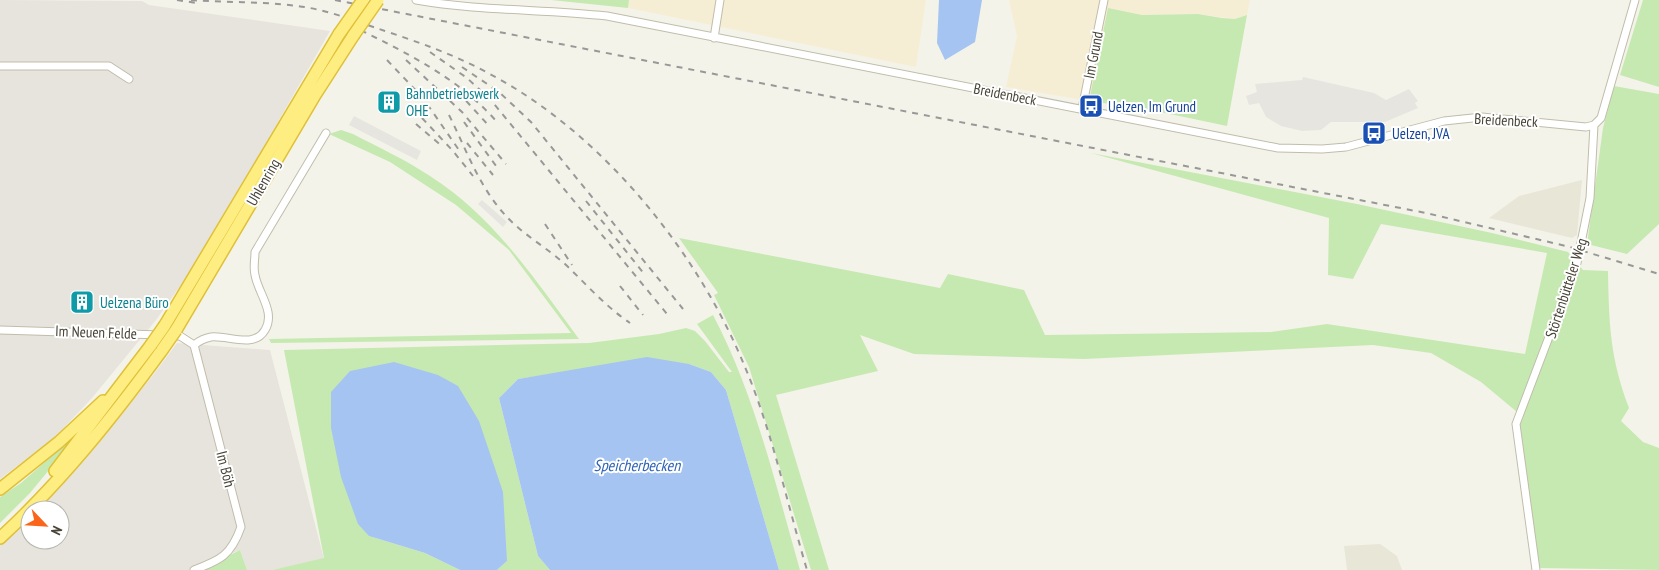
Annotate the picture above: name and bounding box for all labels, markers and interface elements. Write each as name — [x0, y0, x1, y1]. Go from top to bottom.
street label: Im Grund — [1079, 30, 1107, 80]
street label: Breidenbeck — [972, 79, 1038, 109]
place label: Bahnbetriebswerk OHE — [406, 84, 499, 120]
building icon: Bahnbetriebswerk OHE — [376, 89, 402, 115]
bus stop icon: Uelzen, Im Grund — [1078, 93, 1104, 119]
place label: Uelzen, Im Grund — [1108, 97, 1196, 116]
street label: Breidenbeck — [1474, 109, 1538, 131]
bus stop icon: Uelzen, JVA — [1361, 120, 1387, 146]
place label: Uelzen, JVA — [1392, 124, 1450, 143]
street label: Uhlenring — [242, 155, 284, 209]
street label: Störtenbütteler Weg — [1541, 235, 1591, 341]
building icon: Uelzena Büro — [69, 289, 95, 315]
place label: Uelzena Büro — [100, 293, 169, 312]
street label: Im Neuen Felde — [55, 321, 137, 343]
street label: Im Böh — [212, 449, 240, 489]
water label: Speicherbecken — [594, 455, 681, 475]
north arrow — [20, 500, 70, 550]
text: N — [47, 523, 67, 538]

